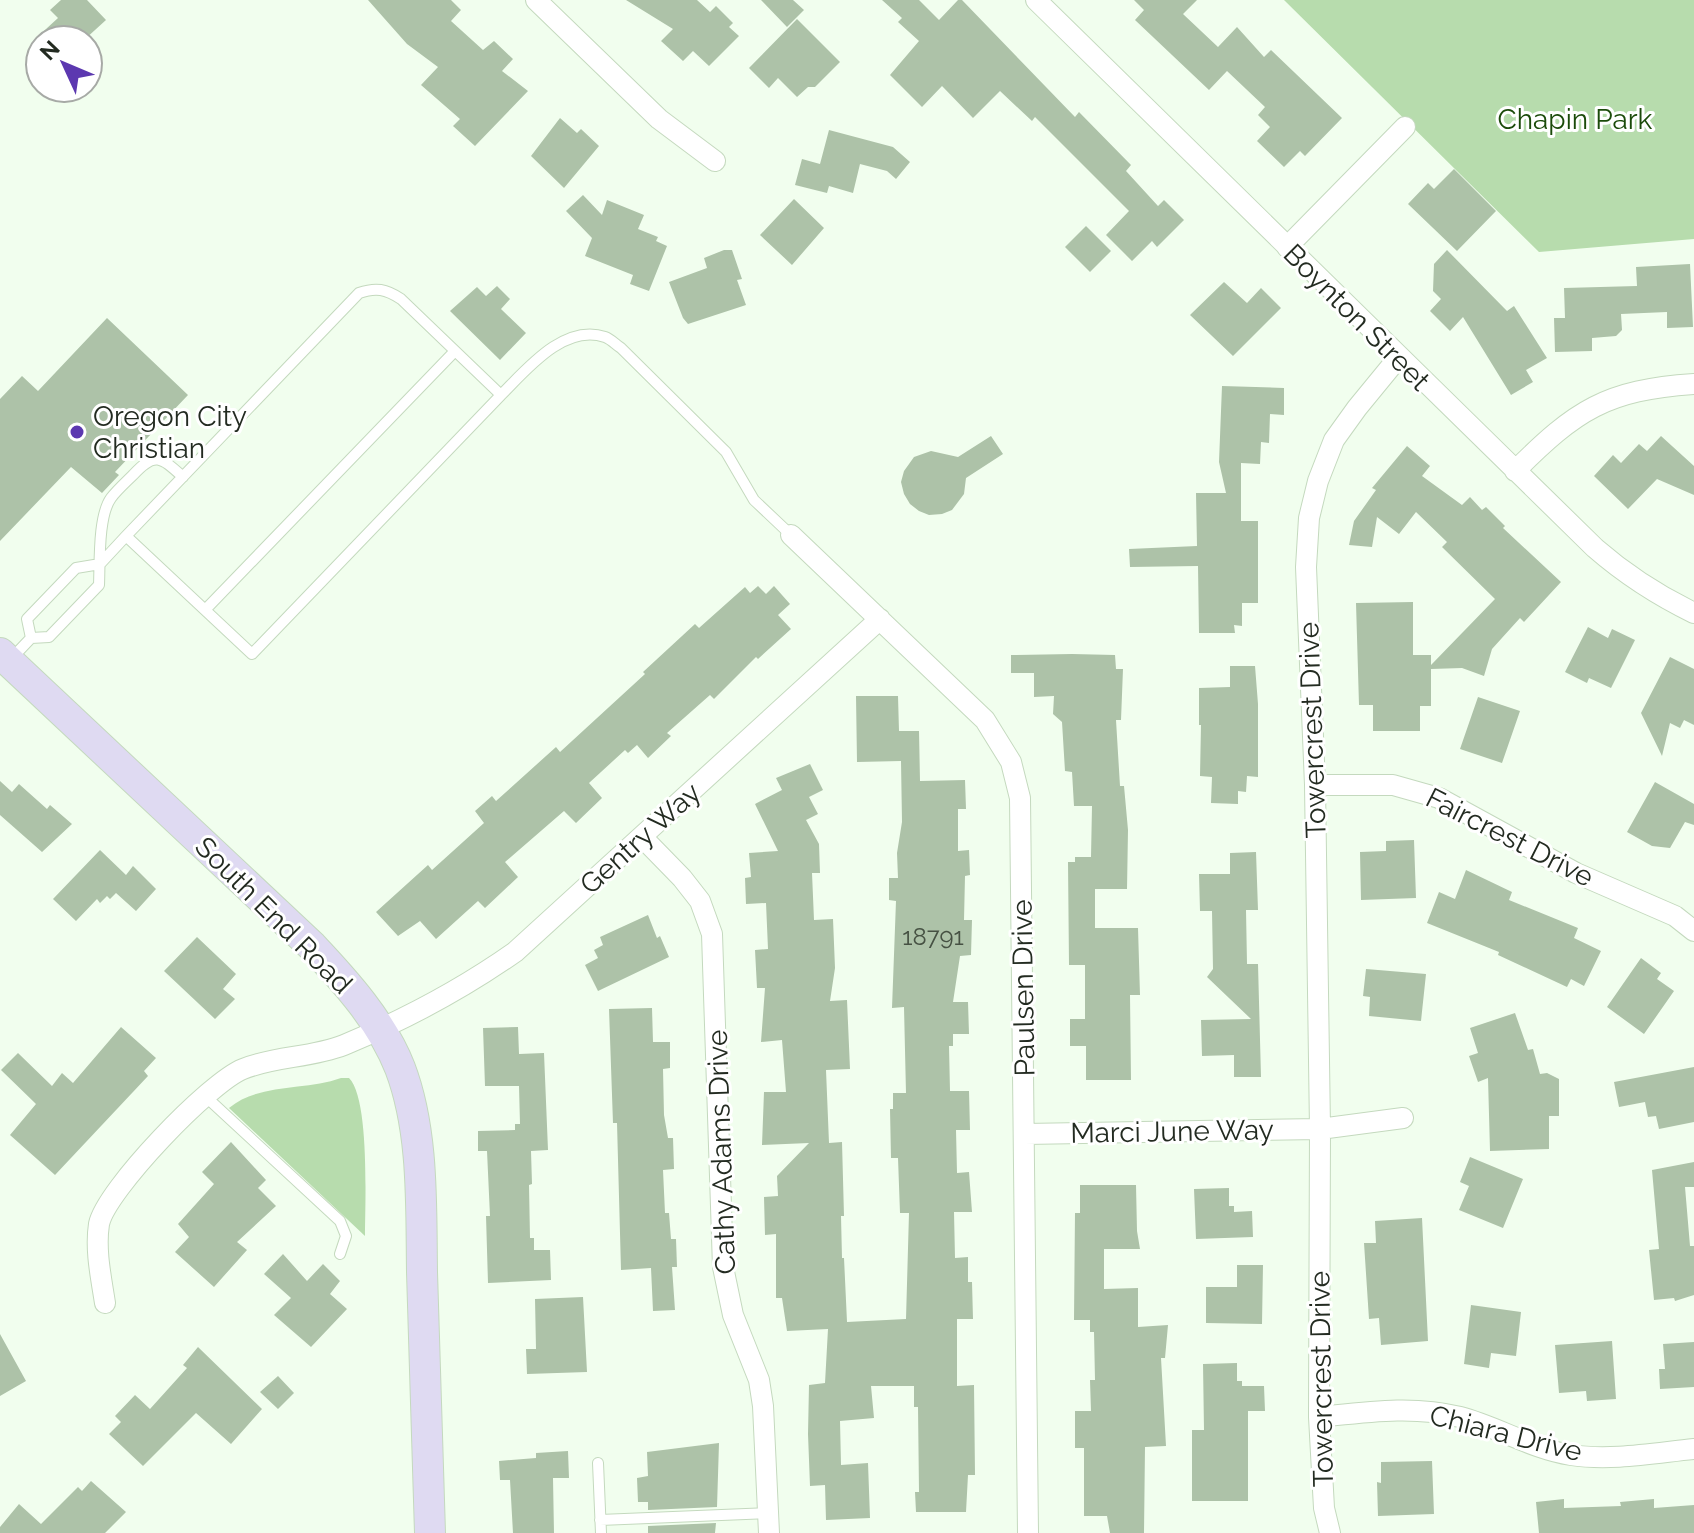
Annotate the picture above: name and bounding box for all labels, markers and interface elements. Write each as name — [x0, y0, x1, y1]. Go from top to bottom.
north arrow — [24, 24, 104, 104]
text: N — [34, 35, 65, 65]
park label: Chapin Park — [1498, 103, 1653, 136]
street label: Boynton Street — [1277, 237, 1437, 398]
place label: Oregon City Christian — [93, 400, 247, 465]
marker: Oregon City Christian — [68, 423, 86, 441]
street label: Towercrest Drive — [1292, 621, 1333, 839]
street label: Gentry Way — [573, 776, 707, 901]
street label: Faircrest Drive — [1421, 781, 1599, 894]
street label: South End Road — [188, 830, 359, 1001]
street label: Paulsen Drive — [1005, 899, 1042, 1077]
house number: 18791 — [902, 922, 964, 951]
street label: Cathy Adams Drive — [701, 1029, 742, 1275]
street label: Marci June Way — [1070, 1113, 1274, 1150]
street label: Towercrest Drive — [1303, 1271, 1340, 1487]
street label: Chiara Drive — [1426, 1399, 1585, 1468]

